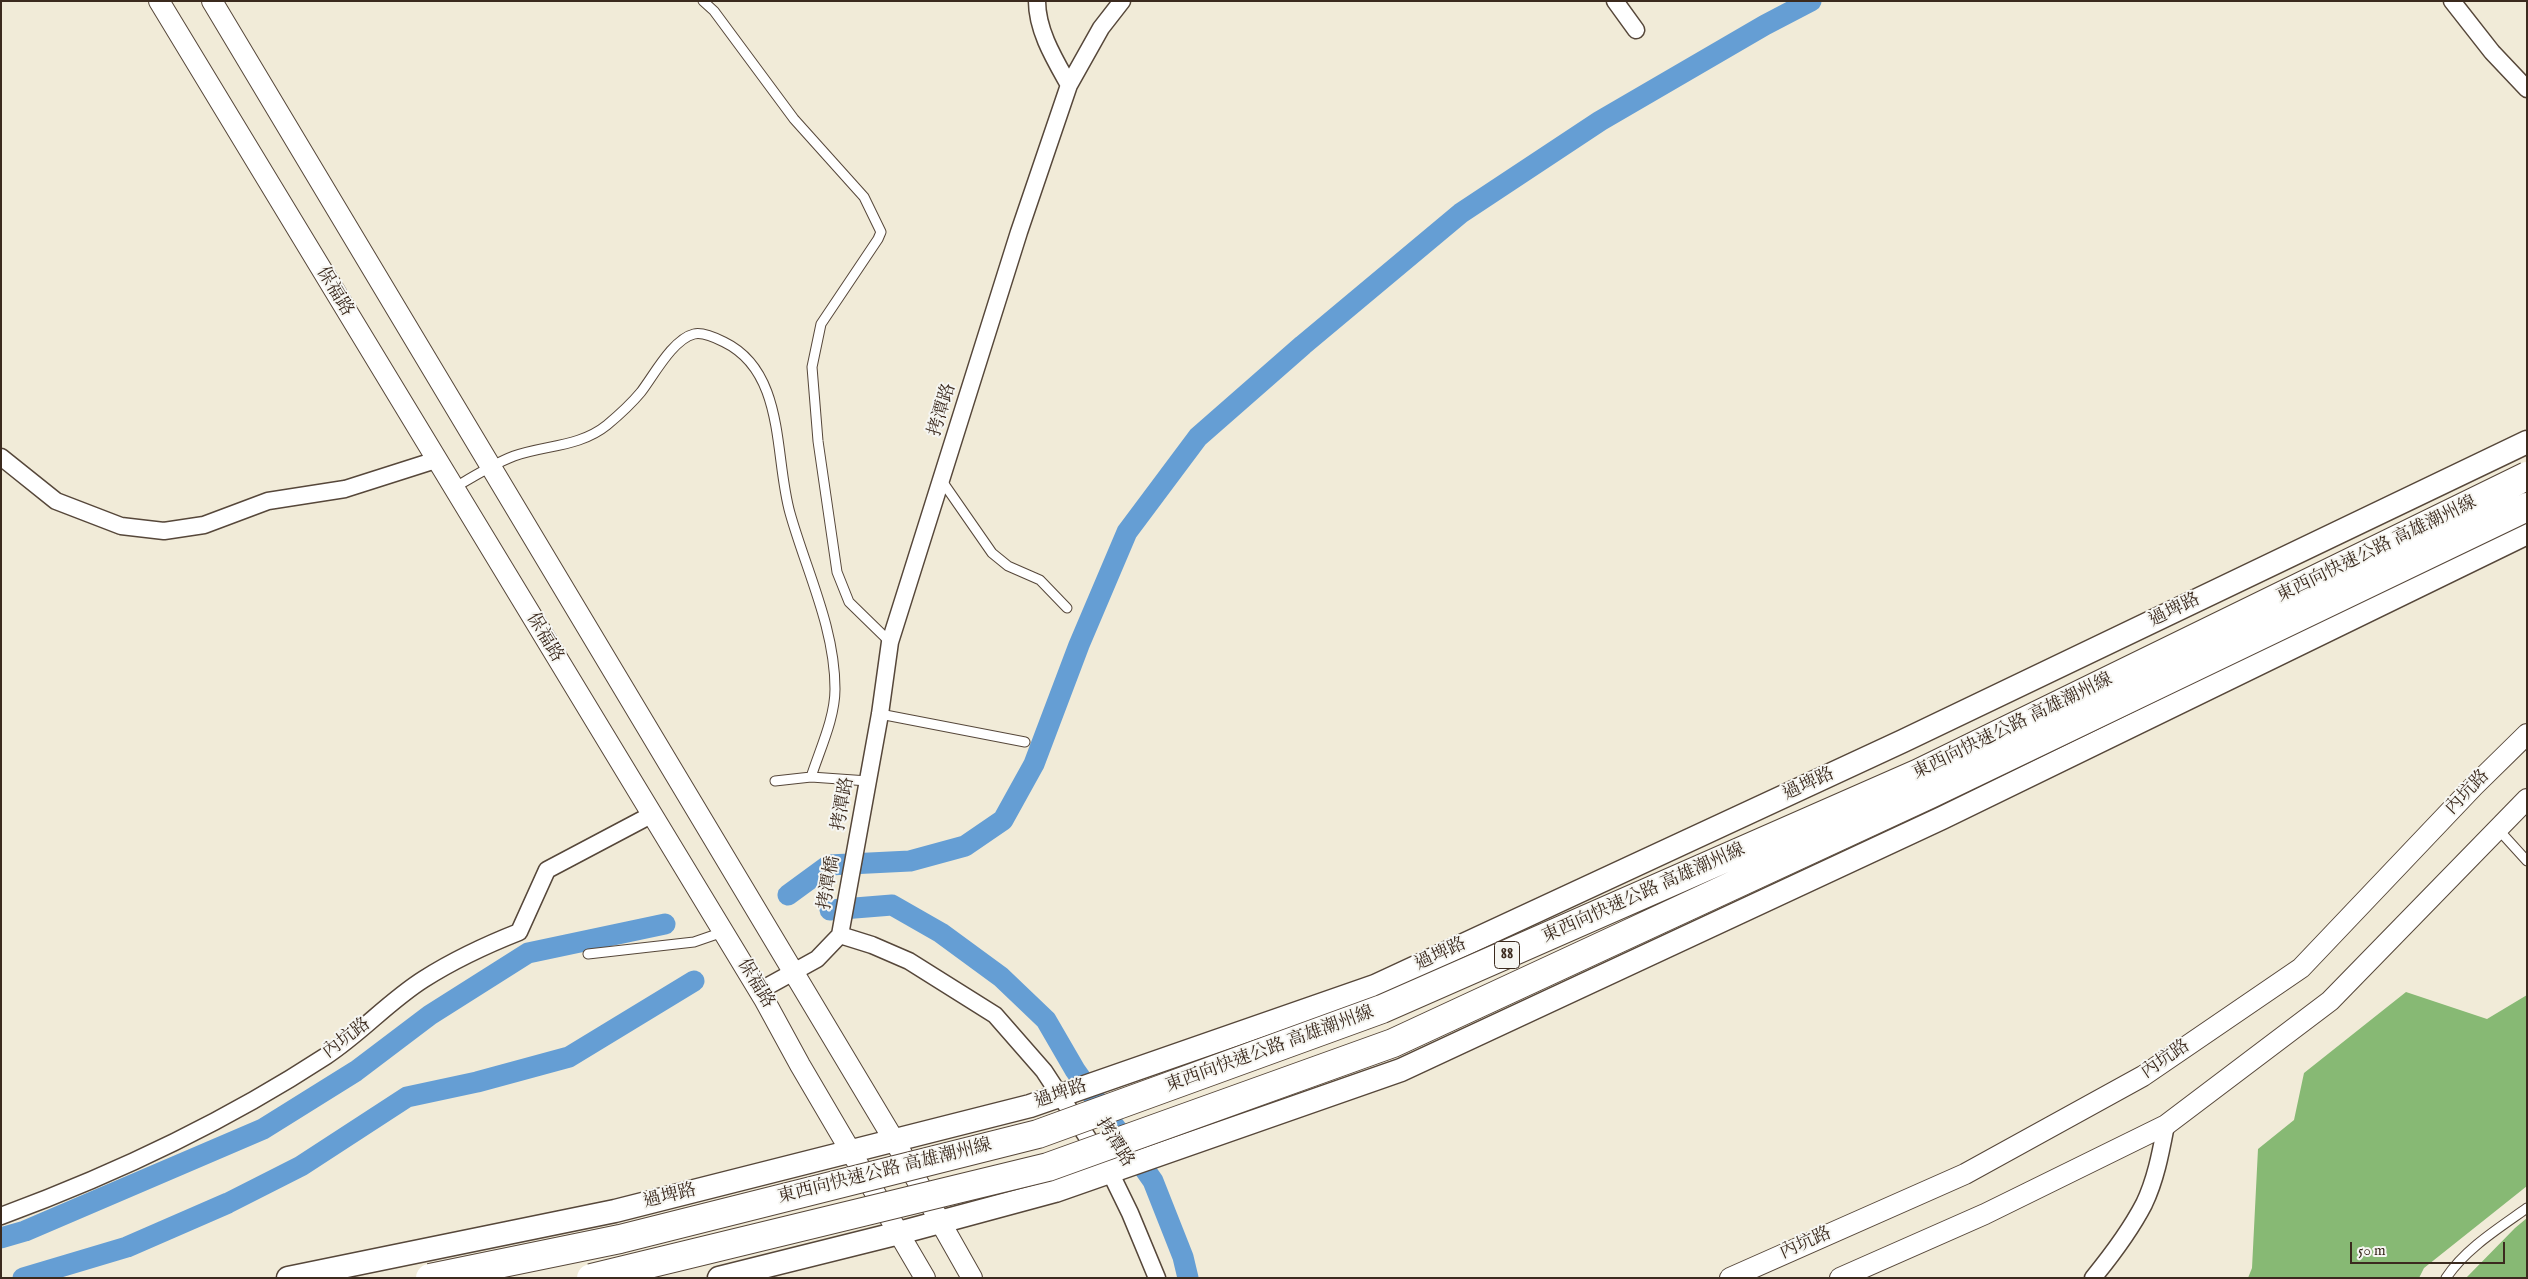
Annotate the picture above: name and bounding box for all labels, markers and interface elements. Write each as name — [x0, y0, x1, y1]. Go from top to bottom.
street label: 保福路 — [311, 263, 357, 321]
street label: 拷潭路 — [925, 381, 961, 439]
street label: 東西向快速公路 高雄潮州線 — [2273, 492, 2481, 608]
street label: 過埤路 — [2146, 589, 2204, 633]
street label: 保福路 — [521, 609, 567, 667]
street label: 東西向快速公路 高雄潮州線 — [1909, 669, 2117, 785]
street label: 過埤路 — [1780, 764, 1838, 806]
street label: 內坑路 — [2441, 766, 2495, 820]
street label: 拷潭路 — [829, 776, 859, 832]
street label: 東西向快速公路 高雄潮州線 — [1539, 839, 1749, 949]
street label: 拷潭橋 — [815, 855, 845, 911]
street label: 過埤路 — [1412, 934, 1470, 976]
road number: 88 — [1494, 942, 1520, 968]
street label: 保福路 — [732, 955, 778, 1013]
street label: 東西向快速公路 高雄潮州線 — [1163, 1002, 1377, 1098]
street label: 內坑路 — [319, 1014, 375, 1064]
street label: 內坑路 — [2138, 1036, 2194, 1084]
street label: 過埤路 — [1032, 1076, 1090, 1114]
street label: 拷潭路 — [1091, 1114, 1137, 1172]
street label: 東西向快速公路 高雄潮州線 — [776, 1135, 994, 1209]
street label: 過埤路 — [641, 1180, 699, 1214]
street label: 內坑路 — [1777, 1223, 1835, 1265]
scale bar — [2353, 1232, 2508, 1264]
text: 50 m — [2358, 1241, 2386, 1260]

